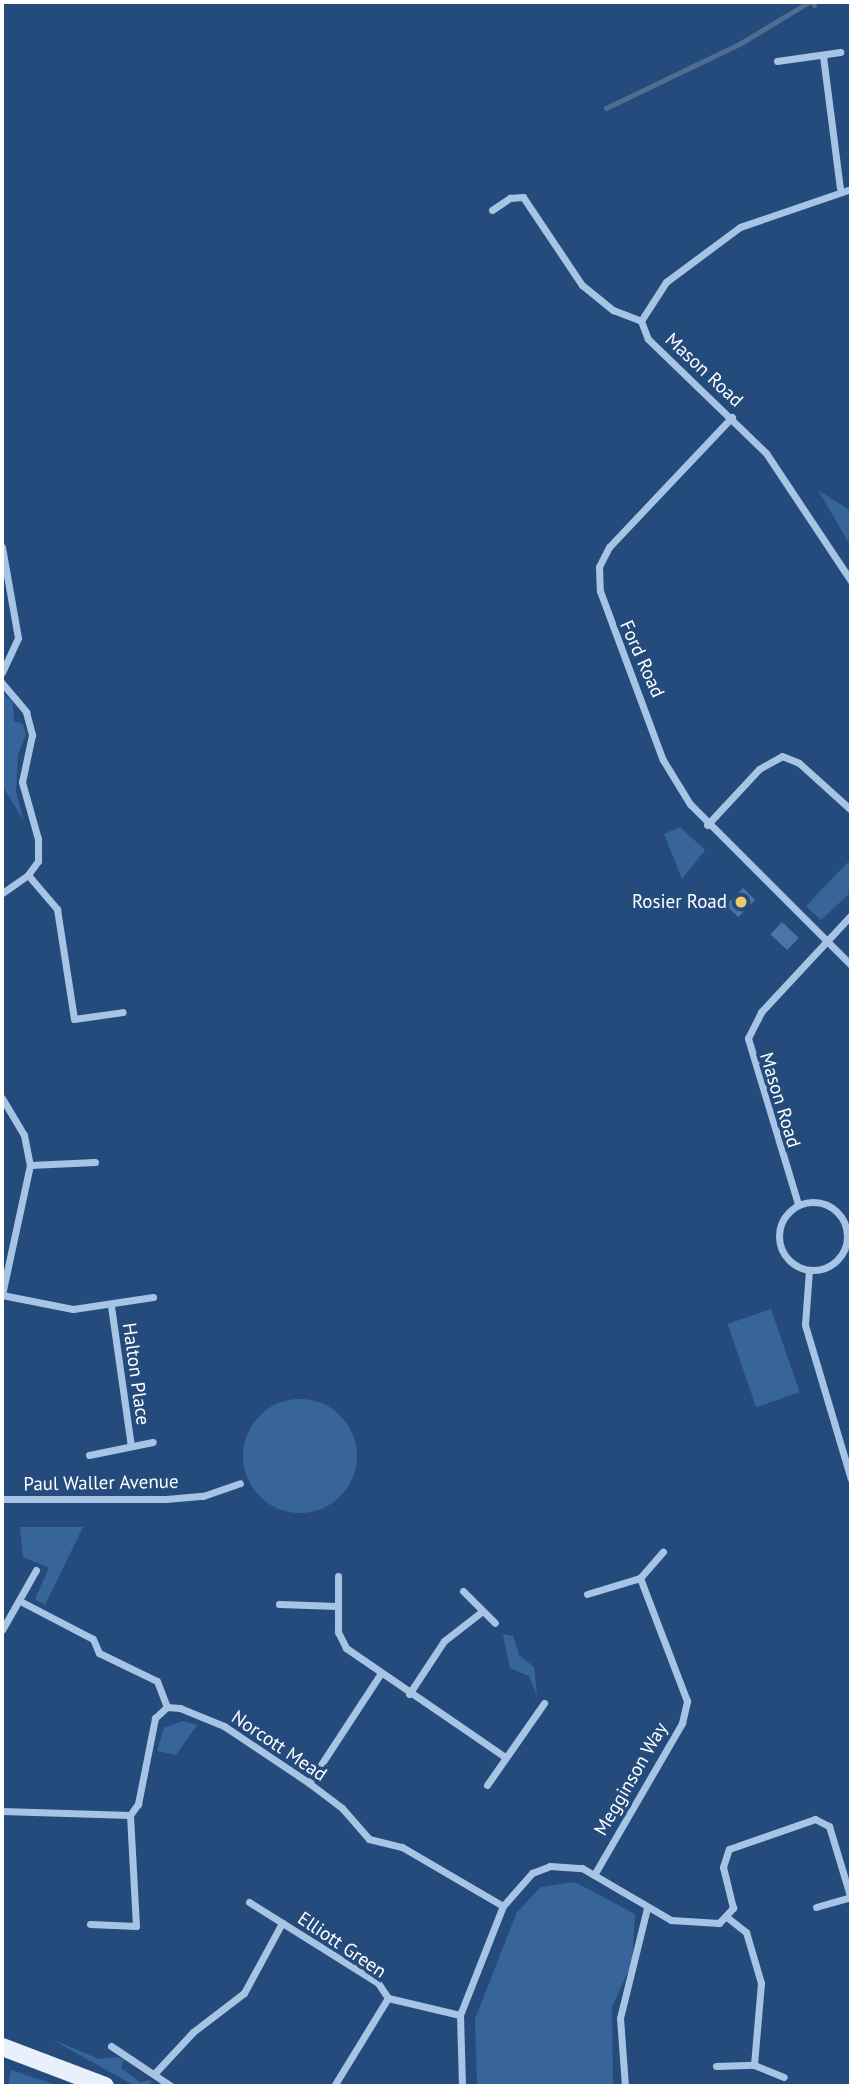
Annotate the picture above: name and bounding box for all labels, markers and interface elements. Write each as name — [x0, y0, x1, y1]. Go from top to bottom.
street label: Mason Road — [660, 328, 748, 412]
street label: Ford Road — [615, 617, 669, 701]
place label: Rosier Road — [632, 891, 727, 913]
marker: Rosier Road — [733, 894, 749, 910]
street label: Mason Road — [755, 1050, 805, 1150]
street label: Halton Place — [118, 1321, 154, 1427]
street label: Paul Waller Avenue — [23, 1470, 179, 1496]
street label: Norcott Mead — [227, 1706, 331, 1786]
street label: Megginson Way — [589, 1718, 673, 1840]
street label: Elliott Green — [293, 1907, 391, 1983]

